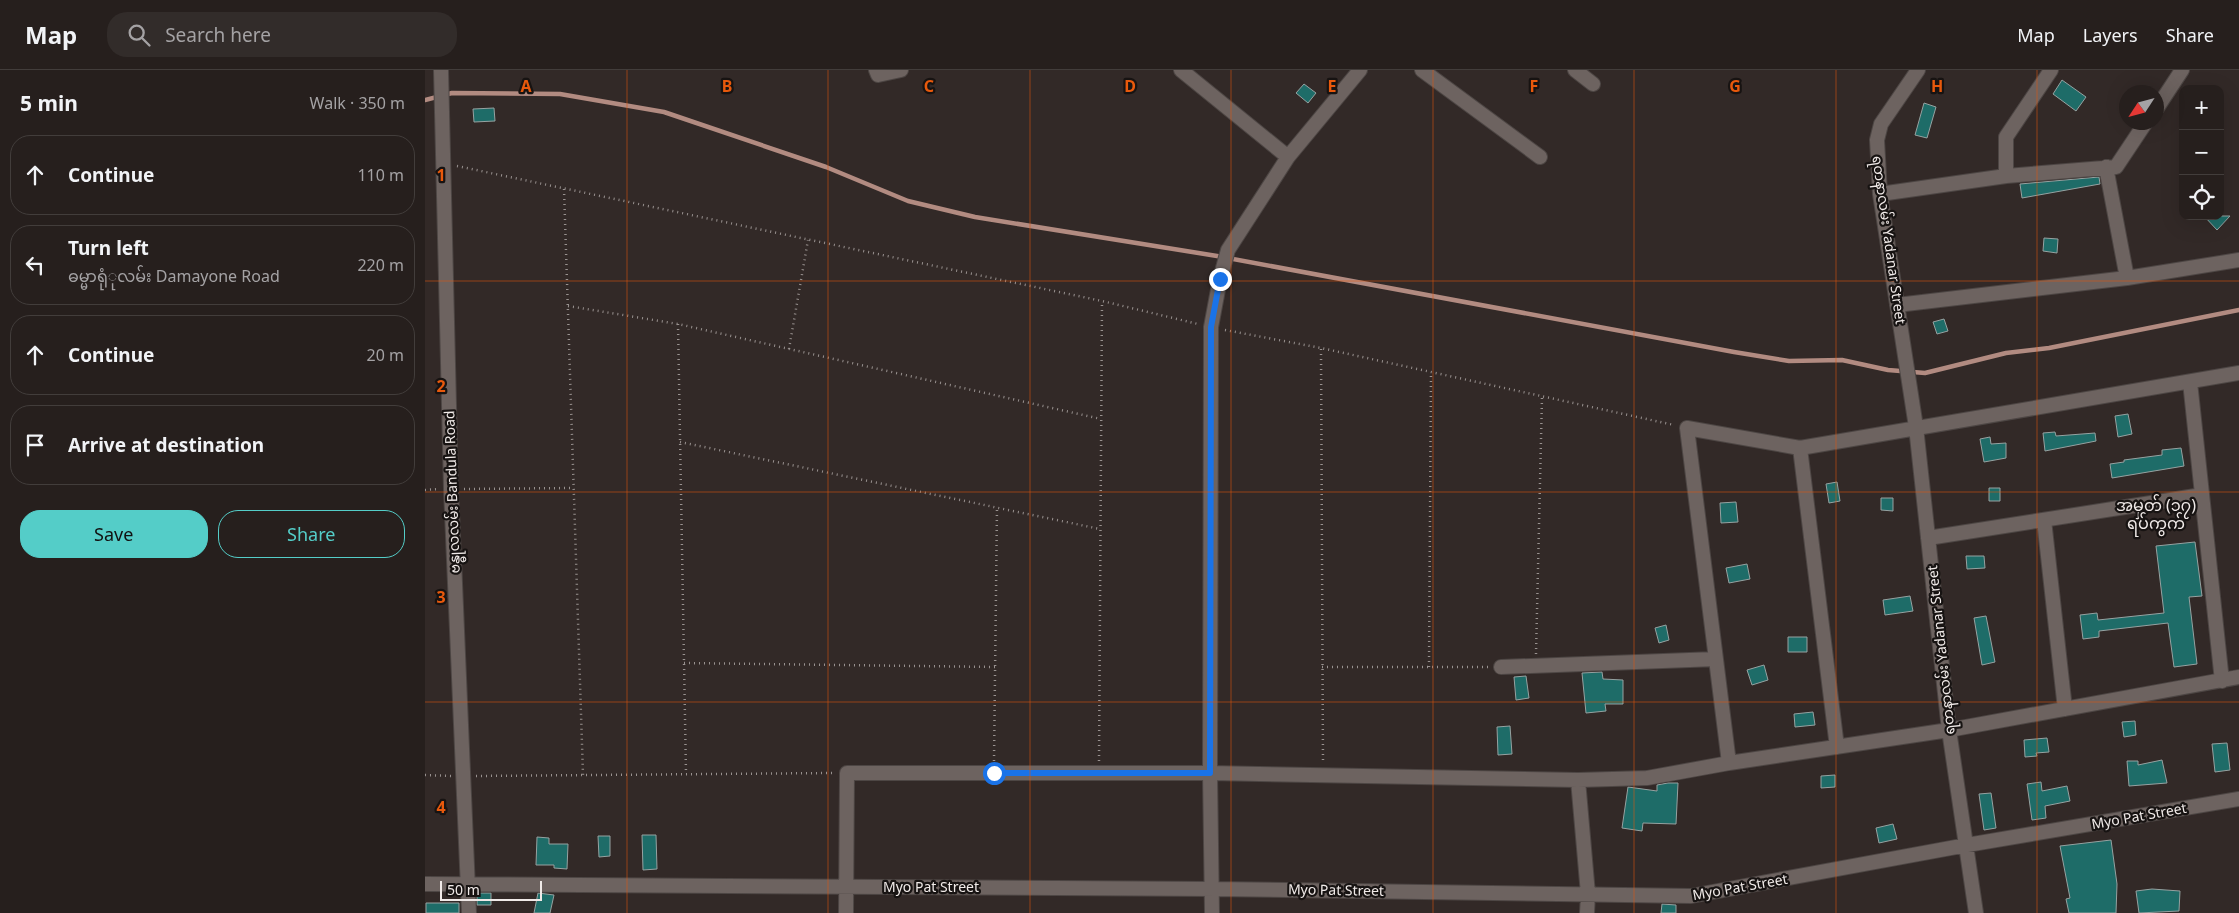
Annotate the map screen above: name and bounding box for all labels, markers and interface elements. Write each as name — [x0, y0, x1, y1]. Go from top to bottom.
search box — [107, 12, 457, 57]
text: Map — [25, 18, 77, 51]
icon: search — [125, 21, 153, 49]
text: Search here — [165, 22, 271, 48]
text: Map — [2017, 23, 2055, 47]
text: Layers — [2083, 23, 2138, 47]
text: Share — [2166, 23, 2214, 47]
text: A — [520, 75, 532, 97]
text: B — [722, 75, 732, 97]
text: C — [924, 75, 934, 97]
text: D — [1124, 75, 1136, 97]
text: E — [1328, 75, 1337, 97]
text: F — [1530, 75, 1538, 97]
text: G — [1729, 75, 1741, 97]
text: H — [1931, 75, 1943, 97]
north arrow — [2119, 85, 2164, 130]
map controls — [2179, 85, 2224, 220]
button: + — [2179, 85, 2224, 130]
text: 5 min — [20, 89, 78, 117]
text: Walk · 350 m — [310, 92, 405, 114]
button: − — [2179, 130, 2224, 175]
street label: ရတနာလမ်း Yadanar Street — [1865, 154, 1911, 326]
icon: ahead — [21, 161, 49, 189]
text: Continue — [68, 162, 154, 188]
text: 110 m — [357, 164, 404, 186]
text: 1 — [436, 164, 446, 186]
button: locate — [2179, 175, 2224, 220]
text: Turn left — [68, 235, 149, 261]
icon: left — [21, 251, 49, 279]
text: 220 m — [357, 254, 404, 276]
text: ဓမ္မာရုံုလမ်း Damayone Road — [68, 265, 280, 287]
route end — [1209, 268, 1232, 291]
icon: ahead — [21, 341, 49, 369]
text: Continue — [68, 342, 154, 368]
text: 20 m — [367, 344, 404, 366]
text: 2 — [436, 375, 446, 397]
street label: ဗန္ဓုလလမ်း Bandula Road — [439, 410, 467, 574]
icon: arrive — [21, 431, 49, 459]
text: Arrive at destination — [68, 432, 264, 458]
district label: အမှတ် (၁၇) ရပ်ကွက် — [2116, 494, 2196, 537]
button: Save — [20, 510, 208, 558]
button: Share — [218, 510, 405, 558]
street label: ရတနာလမ်း Yadanar Street — [1922, 564, 1962, 736]
text: 3 — [436, 586, 446, 608]
route start — [983, 762, 1006, 785]
text: 4 — [436, 796, 446, 818]
street label: Myo Pat Street — [2090, 798, 2188, 833]
street label: Myo Pat Street — [1691, 869, 1789, 904]
street label: Myo Pat Street — [883, 877, 979, 896]
scale bar — [440, 878, 543, 901]
street label: Myo Pat Street — [1288, 879, 1384, 900]
text: 50 m — [447, 880, 480, 899]

